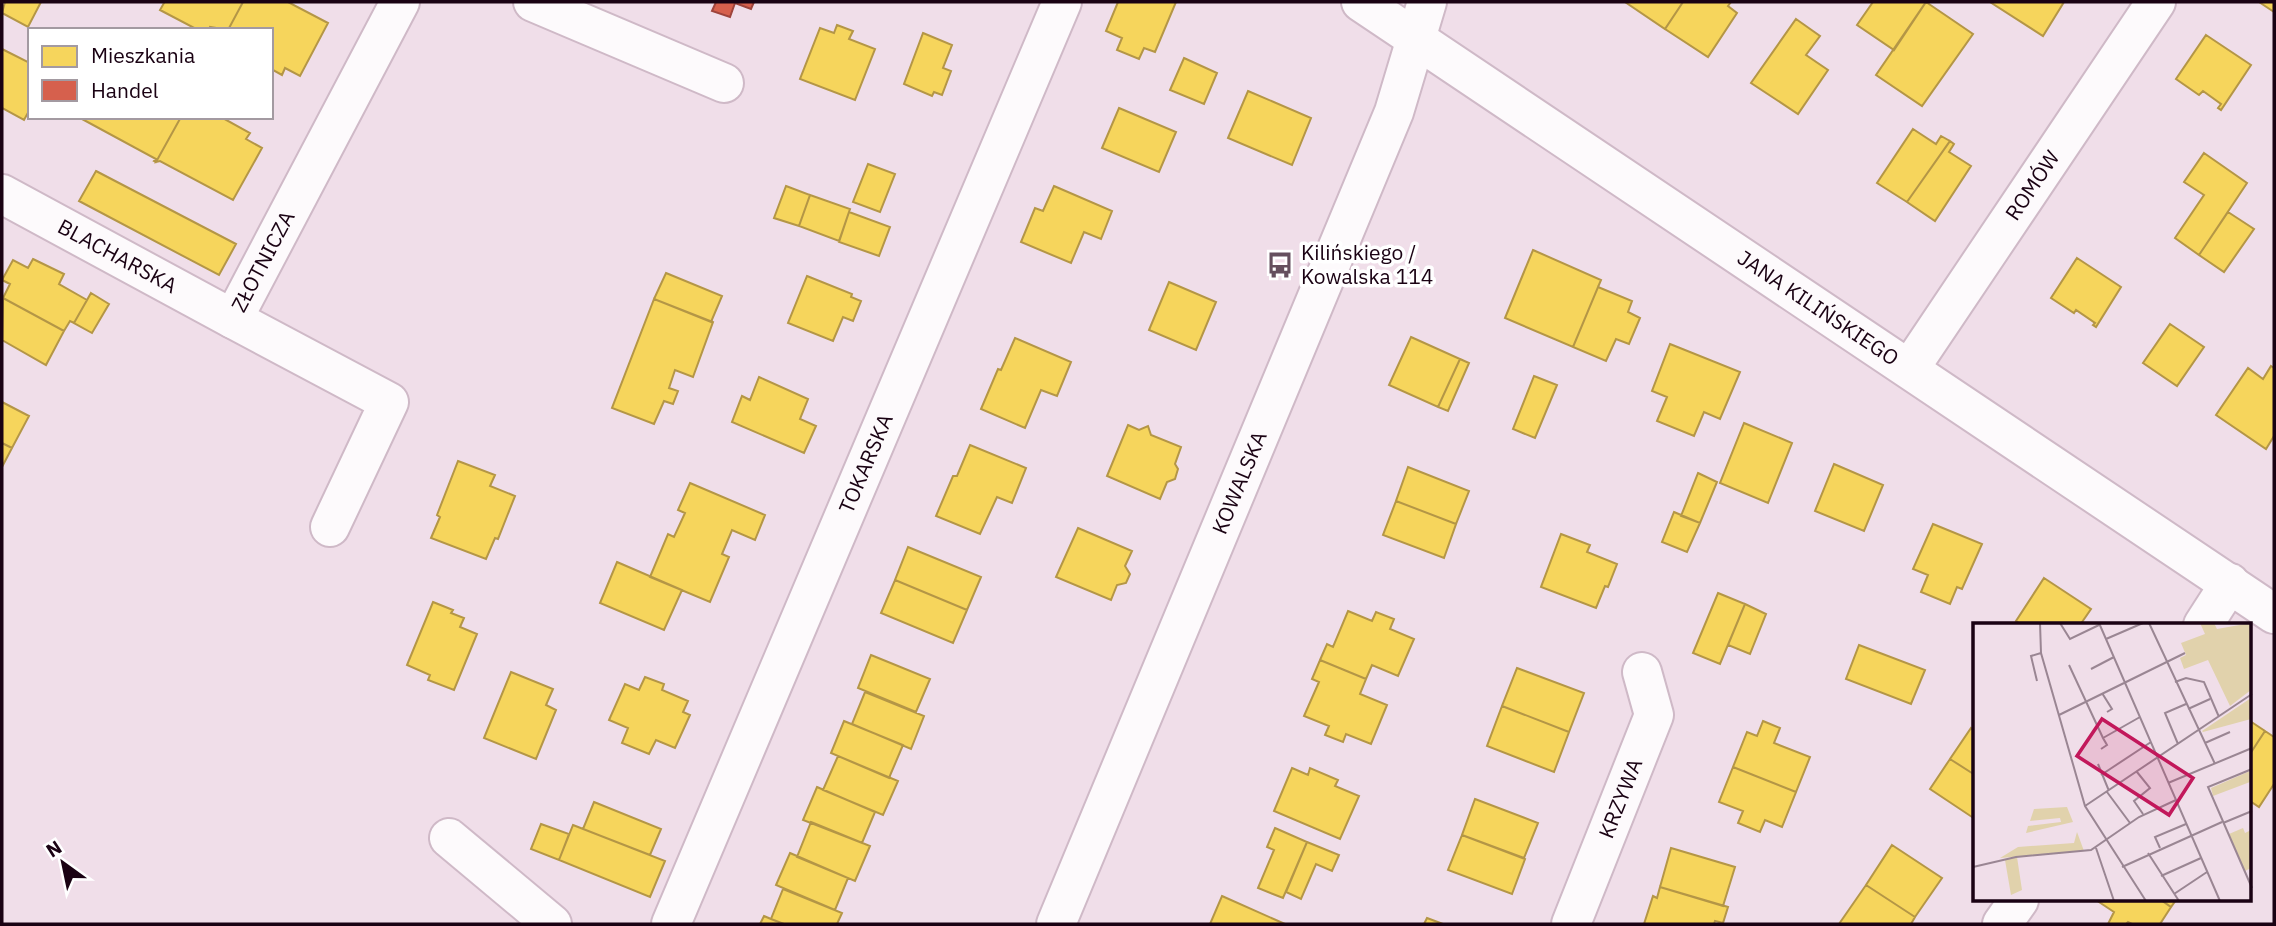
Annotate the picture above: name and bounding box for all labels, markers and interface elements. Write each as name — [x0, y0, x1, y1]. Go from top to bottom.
legend — [28, 28, 273, 119]
text: Mieszkania — [91, 41, 195, 69]
text: Handel — [91, 76, 159, 104]
street label: ROMÓW — [1998, 144, 2066, 225]
street label: ZŁOTNICZA — [224, 205, 301, 316]
street label: BLACHARSKA — [53, 212, 182, 299]
place label: Kilińskiego / Kowalska 114 — [1301, 238, 1433, 290]
street label: JANA KILIŃSKIEGO — [1732, 243, 1905, 372]
bus stop icon: Kilińskiego / Kowalska 114 — [1265, 250, 1295, 280]
street label: TOKARSKA — [832, 409, 899, 517]
street label: KOWALSKA — [1205, 426, 1273, 538]
inset map — [1973, 623, 2252, 902]
street label: KRZYWA — [1591, 754, 1648, 842]
north arrow — [28, 828, 98, 898]
text: N — [41, 835, 66, 863]

